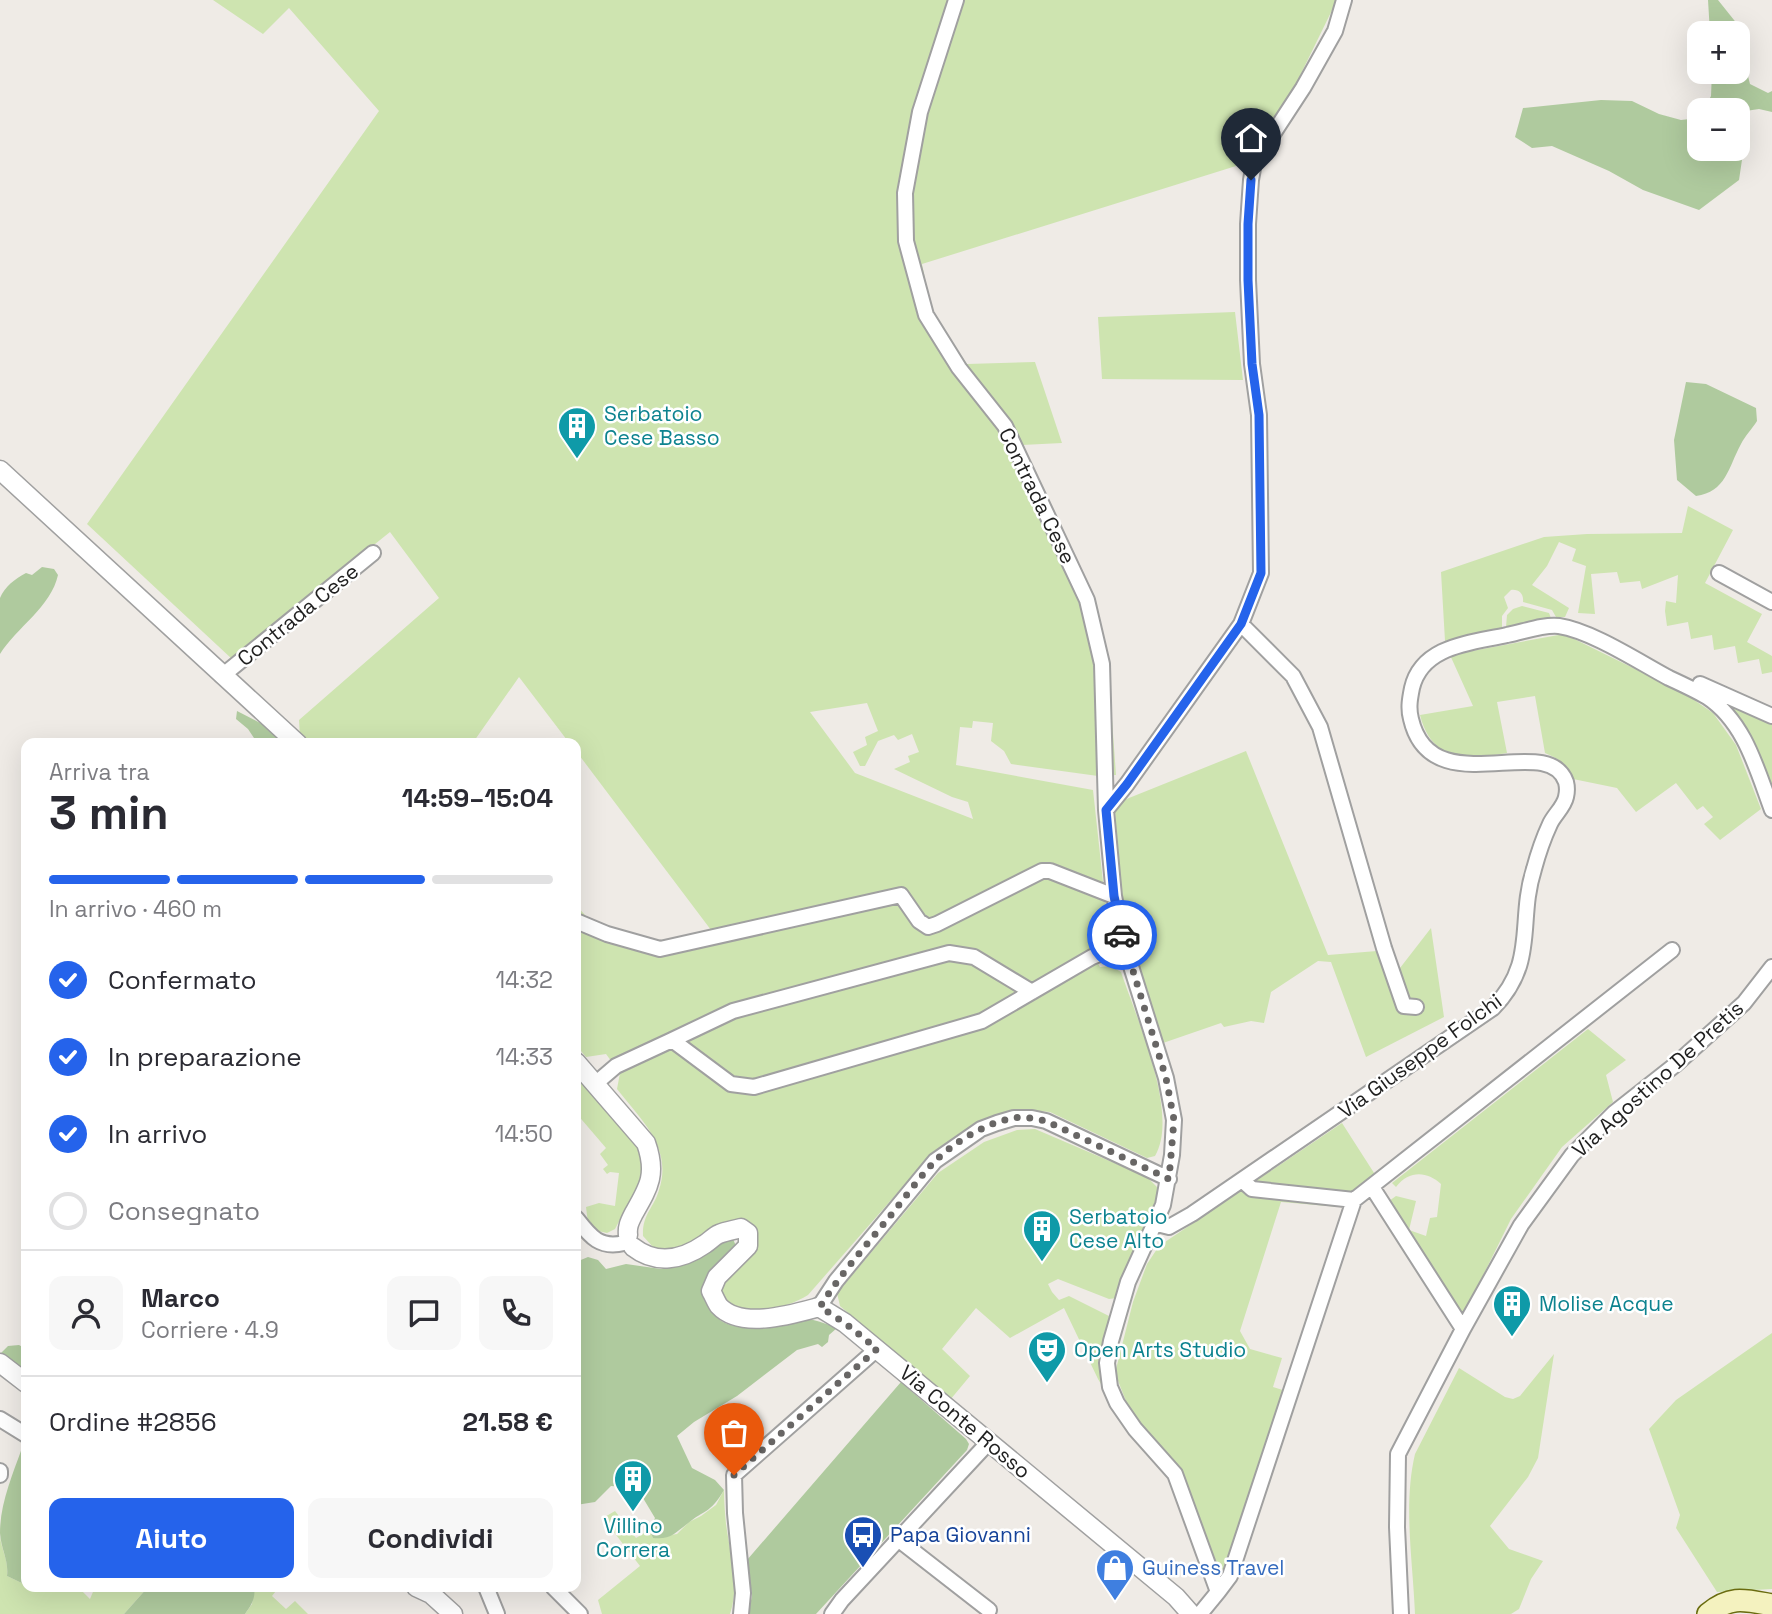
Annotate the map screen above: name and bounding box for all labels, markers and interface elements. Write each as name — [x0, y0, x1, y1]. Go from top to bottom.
map controls — [1687, 21, 1750, 161]
button: + — [1687, 21, 1750, 84]
button: − — [1687, 98, 1750, 161]
pin — [1221, 108, 1281, 180]
icon: home — [1232, 119, 1270, 157]
place label: Serbatoio Cese Basso — [604, 400, 720, 451]
building icon: Serbatoio Cese Basso — [556, 405, 598, 460]
street label: Contrada Cese — [993, 423, 1082, 568]
street label: Contrada Cese — [231, 557, 364, 672]
text: Arriva tra — [49, 757, 150, 787]
text: 14:59–15:04 — [402, 781, 553, 815]
text: 3 min — [49, 784, 169, 842]
text: In arrivo · 460 m — [49, 894, 222, 924]
courier — [1087, 900, 1157, 970]
icon: car — [1103, 916, 1141, 954]
icon: check — [49, 961, 87, 999]
text: Confermato — [108, 963, 256, 997]
text: 14:32 — [495, 965, 553, 995]
street label: Via Giuseppe Folchi — [1333, 987, 1507, 1124]
street label: Via Agostino De Pretis — [1566, 994, 1749, 1163]
icon: check — [49, 1038, 87, 1076]
text: In preparazione — [108, 1040, 302, 1074]
text: 14:33 — [495, 1042, 553, 1072]
icon: check — [49, 1115, 87, 1153]
text: In arrivo — [108, 1117, 207, 1151]
text: 14:50 — [495, 1119, 553, 1149]
text: Consegnato — [108, 1194, 260, 1228]
place label: Serbatoio Cese Alto — [1069, 1203, 1168, 1254]
building icon: Serbatoio Cese Alto — [1021, 1208, 1063, 1263]
button: person — [49, 1276, 123, 1350]
button: chat — [387, 1276, 461, 1350]
button: phone — [479, 1276, 553, 1350]
text: Marco — [141, 1281, 220, 1315]
building icon: Molise Acque — [1491, 1283, 1533, 1338]
place label: Molise Acque — [1539, 1290, 1674, 1317]
text: Corriere · 4.9 — [141, 1315, 279, 1345]
theatre icon: Open Arts Studio — [1026, 1329, 1068, 1384]
place label: Open Arts Studio — [1074, 1336, 1246, 1363]
street label: Via Conte Rosso — [894, 1359, 1036, 1484]
pin — [704, 1403, 764, 1475]
text: Ordine #2856 — [49, 1405, 217, 1439]
text: 21.58 € — [463, 1405, 553, 1439]
icon: bag — [715, 1414, 753, 1452]
building icon: Villino Correra — [612, 1458, 654, 1513]
button: Aiuto — [49, 1498, 294, 1578]
button: Condividi — [308, 1498, 553, 1578]
place label: Villino Correra — [596, 1512, 670, 1563]
bus stop icon: Papa Giovanni — [842, 1514, 884, 1569]
place label: Papa Giovanni — [890, 1521, 1031, 1548]
shop icon: Guiness Travel — [1094, 1547, 1136, 1602]
place label: Guiness Travel — [1142, 1554, 1284, 1581]

